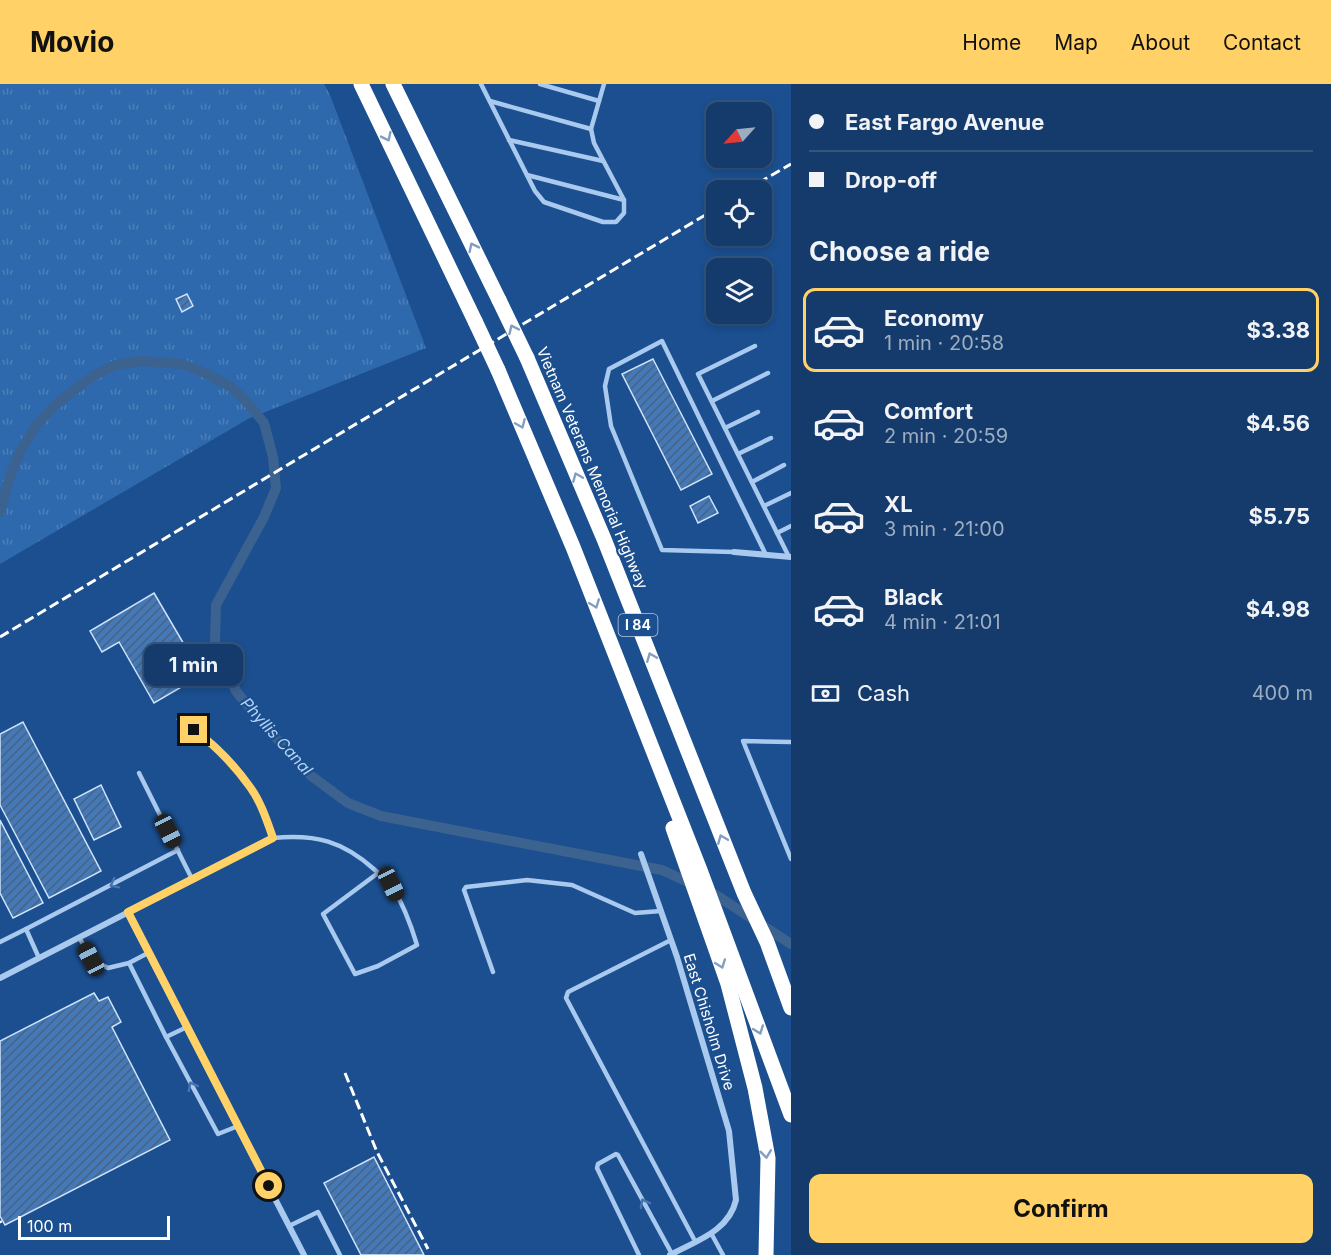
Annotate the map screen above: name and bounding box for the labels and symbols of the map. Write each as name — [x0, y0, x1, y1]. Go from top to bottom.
north arrow — [706, 102, 772, 168]
one-way arrow — [379, 130, 391, 141]
one-way arrow — [469, 243, 481, 254]
one-way arrow — [508, 325, 520, 336]
street label: Vietnam Veterans Memorial Highway — [533, 344, 652, 592]
one-way arrow — [514, 418, 526, 429]
one-way arrow — [572, 472, 584, 483]
one-way arrow — [588, 598, 601, 609]
road number: I 84 — [618, 614, 658, 636]
callout: 1 min — [144, 643, 244, 685]
one-way arrow — [645, 653, 658, 663]
water label: Phyllis Canal — [237, 693, 317, 779]
route end — [180, 716, 207, 743]
car — [152, 811, 184, 851]
one-way arrow — [717, 834, 730, 844]
car — [375, 864, 407, 904]
one-way arrow — [110, 877, 120, 888]
car — [75, 939, 107, 979]
street label: East Chisholm Drive — [680, 951, 739, 1092]
one-way arrow — [713, 959, 726, 969]
one-way arrow — [752, 1024, 764, 1035]
one-way arrow — [188, 1081, 199, 1092]
one-way arrow — [760, 1149, 772, 1158]
route start — [255, 1172, 282, 1199]
one-way arrow — [640, 1198, 651, 1209]
scale bar — [18, 1213, 170, 1240]

